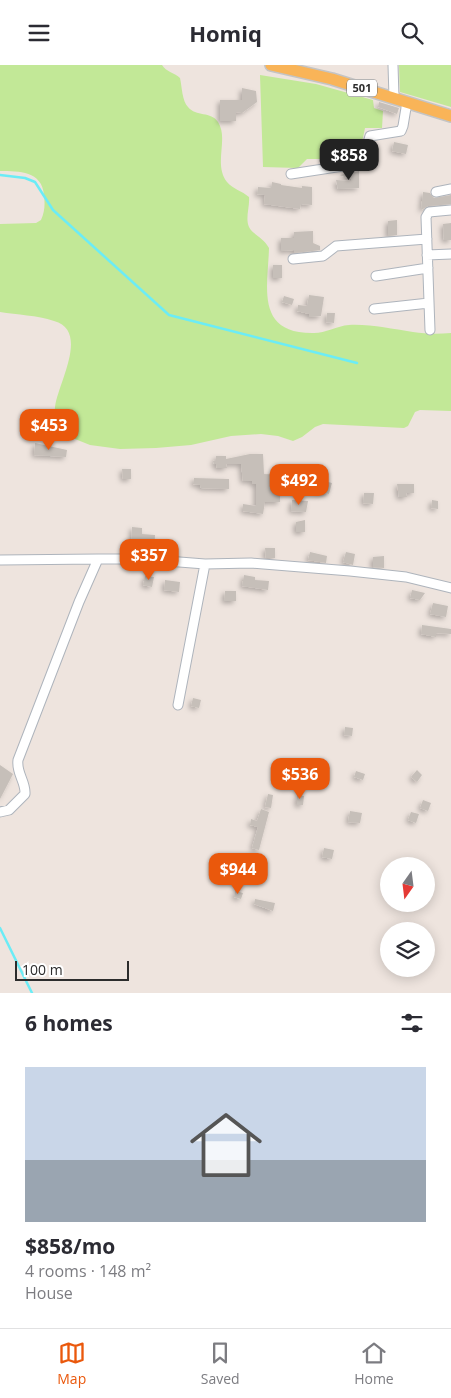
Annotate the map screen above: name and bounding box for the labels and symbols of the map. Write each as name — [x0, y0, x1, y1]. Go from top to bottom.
road number: 501 — [347, 79, 377, 97]
pin: $858 — [319, 139, 379, 181]
pin: $453 — [19, 409, 79, 451]
pin: $492 — [269, 463, 329, 506]
pin: $357 — [119, 539, 179, 581]
pin: $536 — [270, 757, 330, 800]
pin: $944 — [208, 853, 268, 895]
north arrow — [380, 857, 435, 913]
scale bar — [15, 958, 129, 981]

